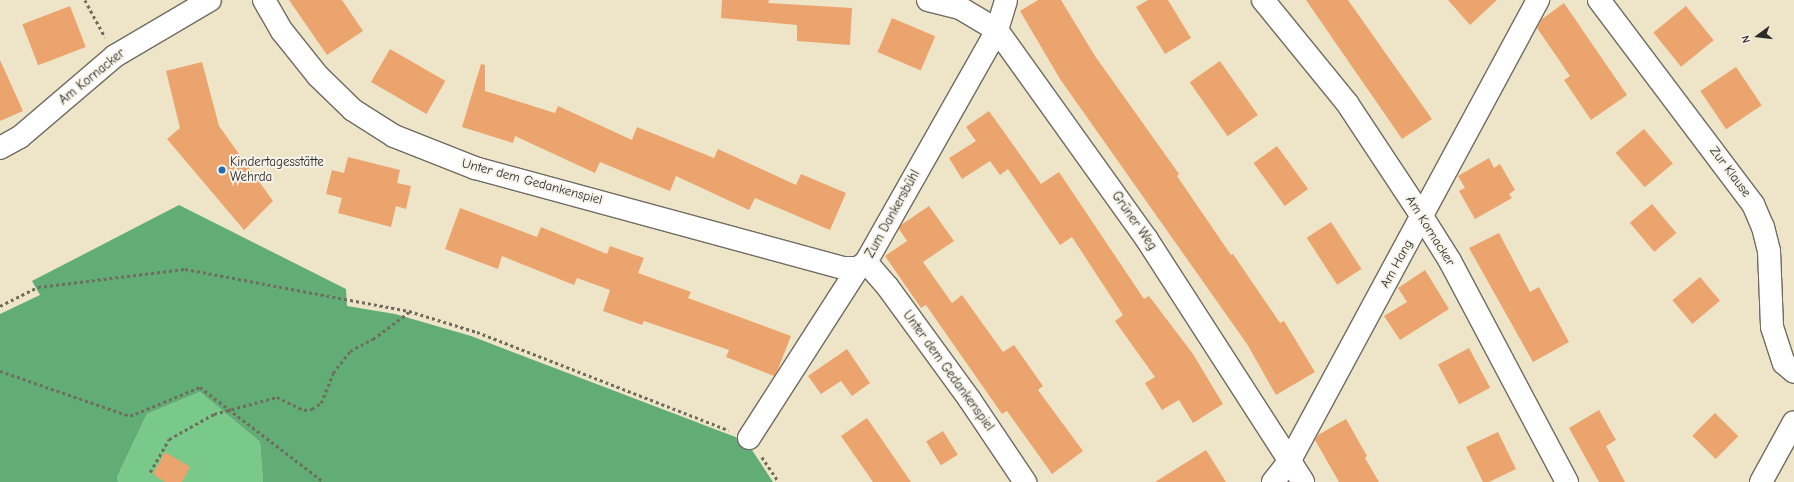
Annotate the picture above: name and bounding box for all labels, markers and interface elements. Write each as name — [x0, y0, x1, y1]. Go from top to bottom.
north arrow — [1738, 16, 1778, 56]
text: N — [1739, 34, 1753, 44]
street label: Am Kornacker — [56, 46, 128, 108]
street label: Zur Klause — [1706, 144, 1754, 200]
place label: Kindertagesstätte Wehrda — [230, 155, 324, 186]
street label: Unter dem Gedankenspiel — [460, 156, 604, 208]
marker: Kindertagesstätte Wehrda — [217, 165, 227, 175]
street label: Zum Dankersbühl — [862, 167, 924, 261]
street label: Grüner Weg — [1108, 189, 1160, 253]
street label: Am Kornacker — [1402, 193, 1458, 269]
street label: Am Hang — [1377, 237, 1417, 291]
street label: Unter dem Gedankenspiel — [899, 308, 997, 434]

